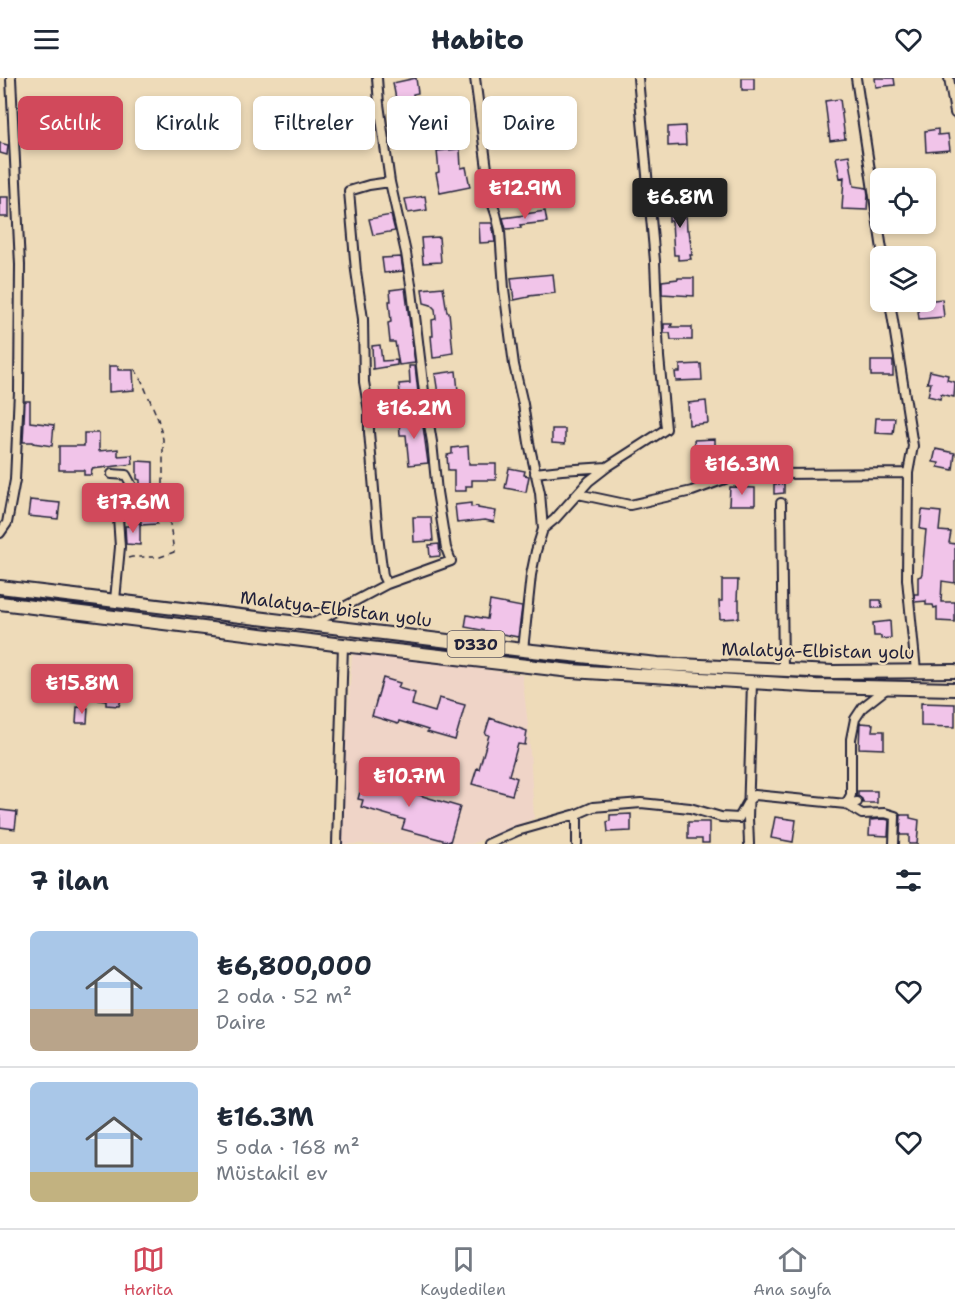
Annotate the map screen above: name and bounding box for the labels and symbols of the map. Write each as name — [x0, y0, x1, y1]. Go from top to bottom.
pin: ₺12.9M — [476, 169, 574, 220]
pin: ₺6.8M — [638, 178, 722, 229]
pin: ₺16.2M — [365, 389, 463, 440]
pin: ₺16.3M — [693, 445, 791, 496]
pin: ₺17.6M — [84, 483, 182, 534]
street label: Malatya-Elbistan yolu — [239, 585, 433, 633]
road number: D330 — [448, 631, 504, 657]
street label: Malatya-Elbistan yolu — [721, 637, 915, 665]
pin: ₺15.8M — [33, 664, 131, 715]
pin: ₺10.7M — [360, 757, 458, 808]

